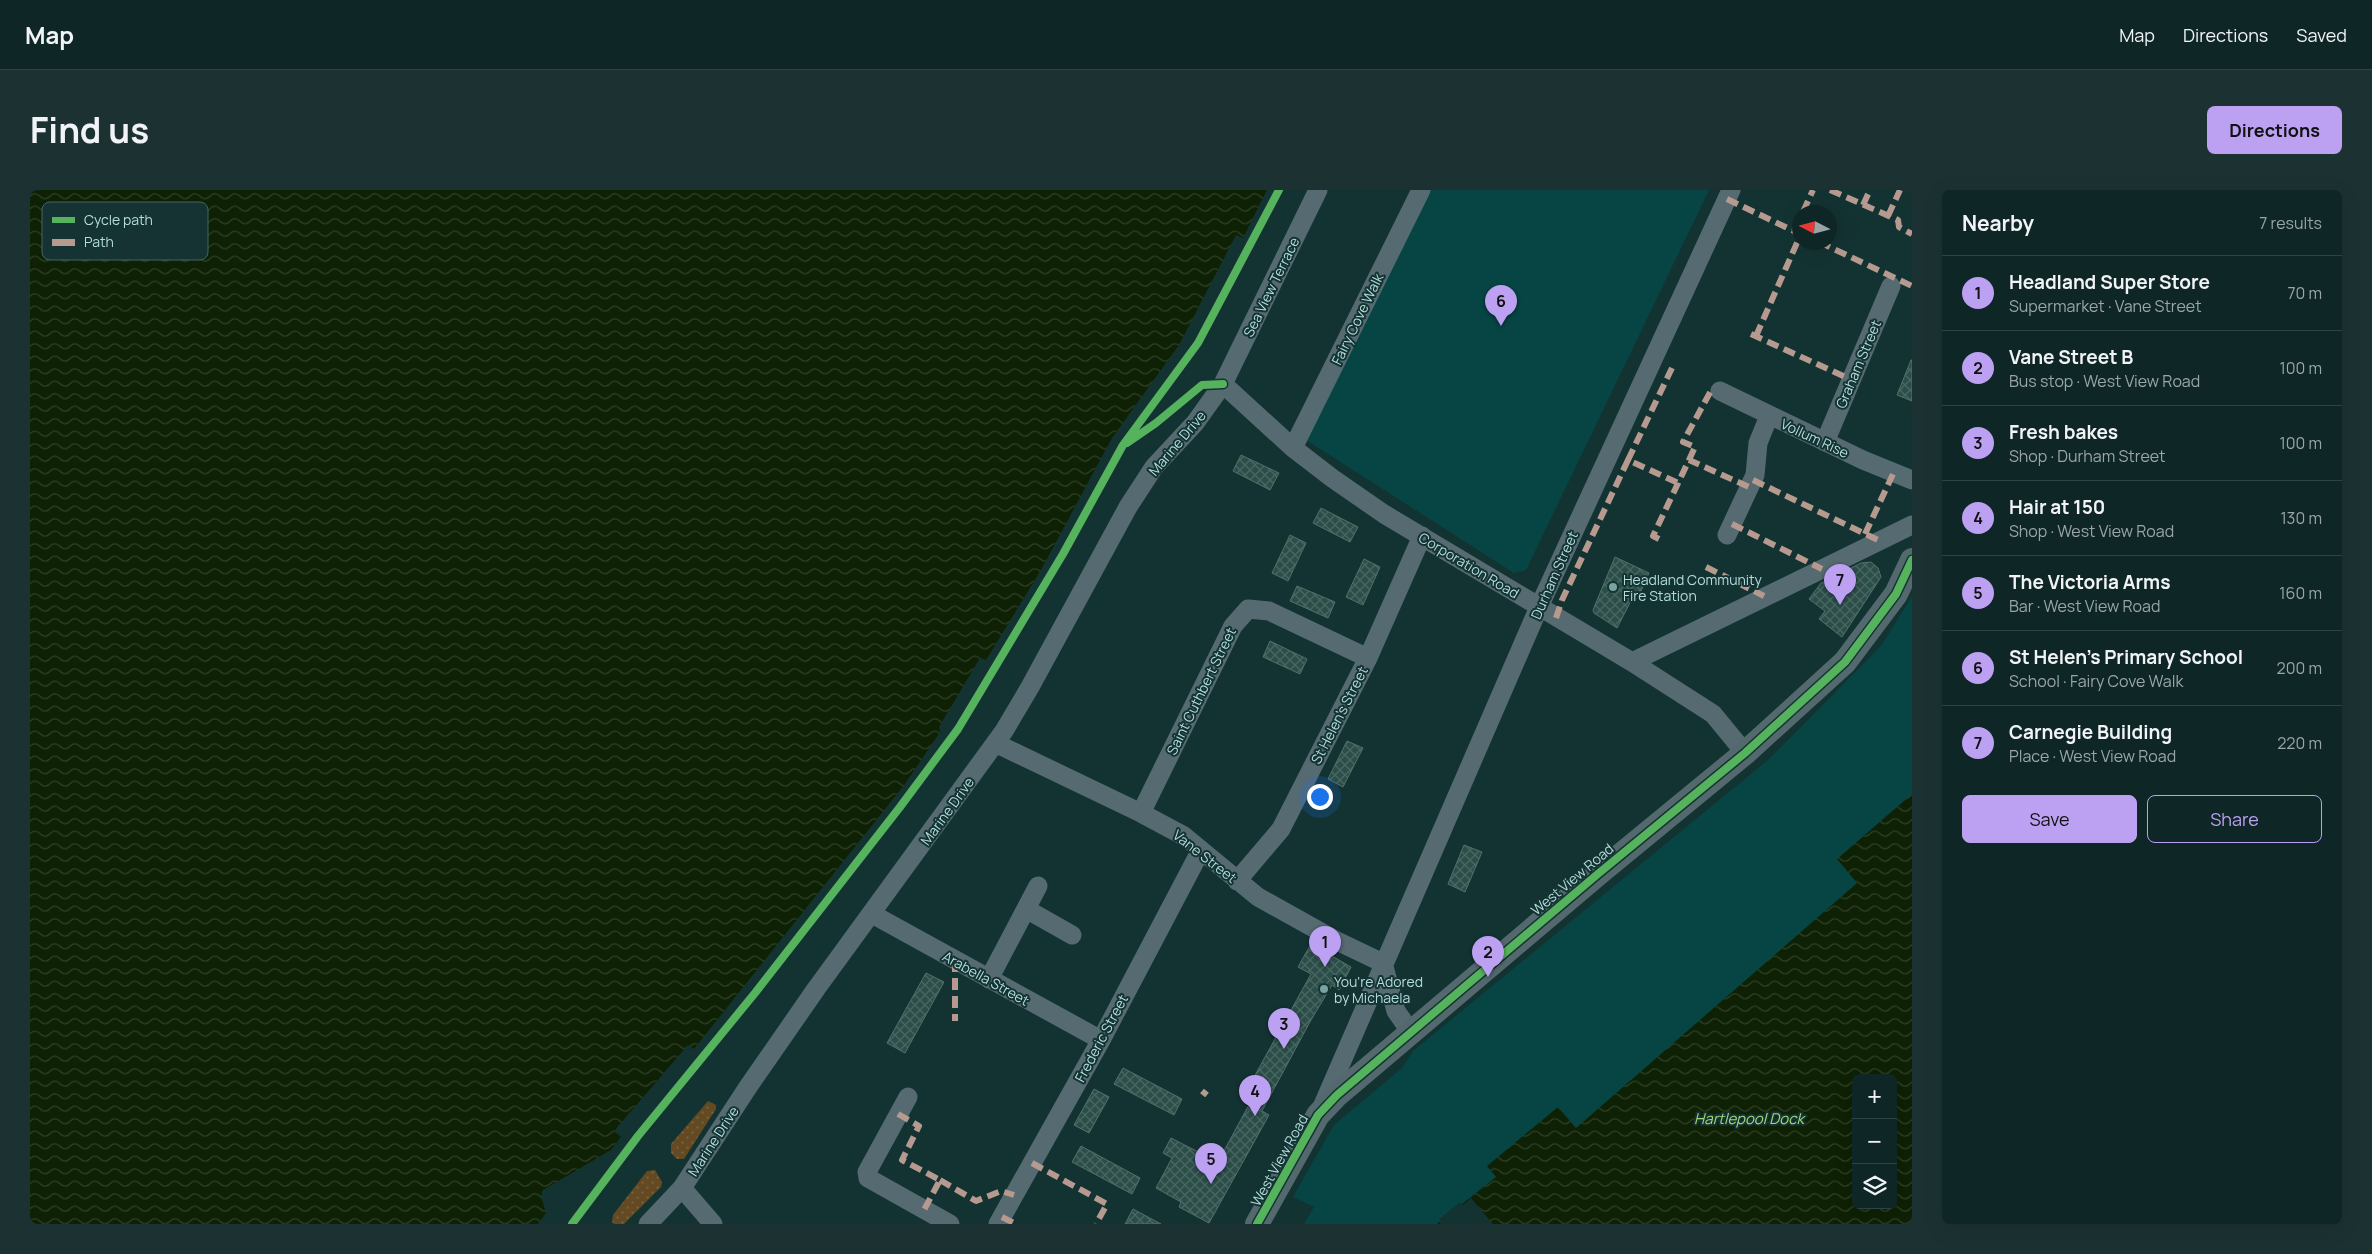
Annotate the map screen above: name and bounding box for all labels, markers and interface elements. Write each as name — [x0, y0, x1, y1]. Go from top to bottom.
text: Map — [25, 18, 74, 51]
text: Map — [2119, 23, 2155, 47]
text: Directions — [2183, 23, 2268, 47]
text: Saved — [2296, 23, 2347, 47]
text: Find us — [30, 106, 149, 154]
button: Directions — [2207, 106, 2342, 154]
legend — [42, 202, 208, 260]
north arrow — [1792, 205, 1837, 250]
text: Nearby — [1962, 209, 2034, 237]
text: Cycle path — [84, 210, 153, 229]
text: 7 results — [2259, 212, 2322, 234]
text: Path — [84, 232, 114, 251]
street label: Sea View Terrace — [1239, 234, 1303, 340]
street label: Fairy Cove Walk — [1327, 269, 1388, 368]
text: Headland Super Store — [2009, 269, 2210, 295]
text: 1 — [1974, 282, 1982, 304]
text: 70 m — [2287, 282, 2322, 304]
pin: 6 — [1485, 285, 1517, 326]
text: Supermarket · Vane Street — [2009, 295, 2202, 317]
street label: Graham Street — [1831, 317, 1885, 411]
text: Vane Street B — [2009, 344, 2133, 370]
text: 2 — [1973, 357, 1983, 379]
text: 100 m — [2279, 357, 2322, 379]
text: Bus stop · West View Road — [2009, 370, 2200, 392]
street label: Marine Drive — [1144, 406, 1210, 480]
street label: Vollum Rise — [1778, 414, 1852, 462]
text: Fresh bakes — [2009, 419, 2118, 445]
text: 3 — [1973, 432, 1983, 454]
text: 100 m — [2279, 432, 2322, 454]
text: Shop · Durham Street — [2009, 445, 2166, 467]
text: Hair at 150 — [2009, 494, 2105, 520]
text: 4 — [1973, 507, 1983, 529]
text: 130 m — [2280, 507, 2322, 529]
text: Shop · West View Road — [2009, 520, 2174, 542]
street label: Corporation Road — [1415, 528, 1523, 602]
street label: Durham Street — [1526, 528, 1582, 622]
pin: 7 — [1824, 564, 1856, 605]
text: The Victoria Arms — [2009, 569, 2171, 595]
place label: Headland Community Fire Station — [1623, 570, 1762, 605]
marker: Headland Community Fire Station — [1607, 581, 1619, 593]
text: 5 — [1973, 582, 1983, 604]
text: 160 m — [2279, 582, 2322, 604]
text: Bar · West View Road — [2009, 595, 2160, 617]
street label: Saint Cuthbert Street — [1162, 624, 1240, 758]
text: St Helen's Primary School — [2009, 644, 2243, 670]
text: 6 — [1973, 657, 1983, 679]
text: 200 m — [2277, 657, 2322, 679]
street label: St Helen's Street — [1306, 663, 1372, 767]
text: School · Fairy Cove Walk — [2009, 670, 2183, 692]
text: Carnegie Building — [2009, 719, 2172, 745]
text: 7 — [1974, 732, 1982, 754]
text: 220 m — [2277, 732, 2322, 754]
text: Place · West View Road — [2009, 745, 2176, 767]
street label: Marine Drive — [916, 773, 978, 849]
your location — [1307, 784, 1333, 810]
button: Save — [1962, 795, 2137, 843]
button: Share — [2147, 795, 2322, 843]
street label: Vane Street — [1169, 825, 1241, 887]
street label: West View Road — [1527, 839, 1617, 919]
pin: 1 — [1309, 926, 1341, 967]
pin: 2 — [1472, 936, 1504, 977]
street label: Arabella Street — [939, 946, 1033, 1010]
place label: You're Adored by Michaela — [1334, 972, 1423, 1007]
marker: You're Adored by Michaela — [1318, 983, 1330, 995]
street label: Frederic Street — [1070, 991, 1132, 1085]
pin: 3 — [1268, 1008, 1300, 1049]
map controls — [1852, 1074, 1897, 1209]
button: + — [1852, 1074, 1897, 1119]
pin: 4 — [1239, 1075, 1271, 1116]
street label: Marine Drive — [683, 1102, 743, 1180]
water label: Hartlepool Dock — [1694, 1108, 1806, 1129]
street label: West View Road — [1246, 1111, 1312, 1209]
button: − — [1852, 1119, 1897, 1164]
pin: 5 — [1195, 1143, 1227, 1184]
button: layers — [1852, 1164, 1897, 1209]

